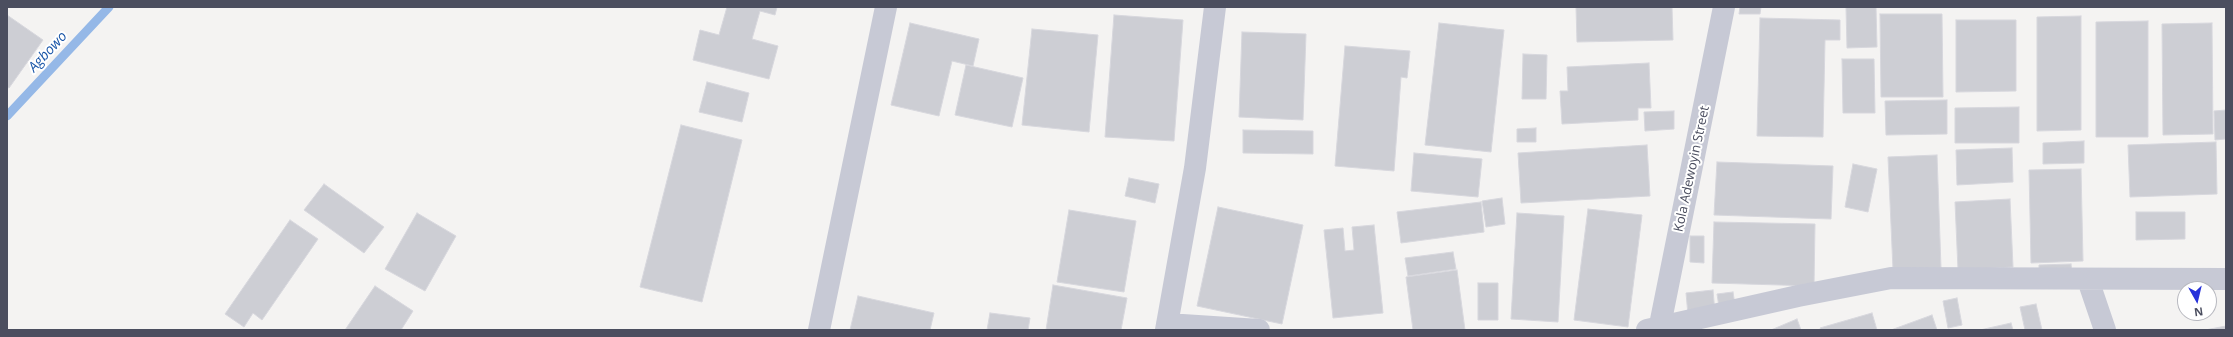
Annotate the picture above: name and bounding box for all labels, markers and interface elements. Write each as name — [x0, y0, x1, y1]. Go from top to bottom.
water label: Agbowo — [25, 28, 71, 76]
street label: Kola Adewoyin Street — [1671, 105, 1713, 233]
north arrow — [2177, 281, 2217, 321]
text: N — [2193, 304, 2204, 320]

